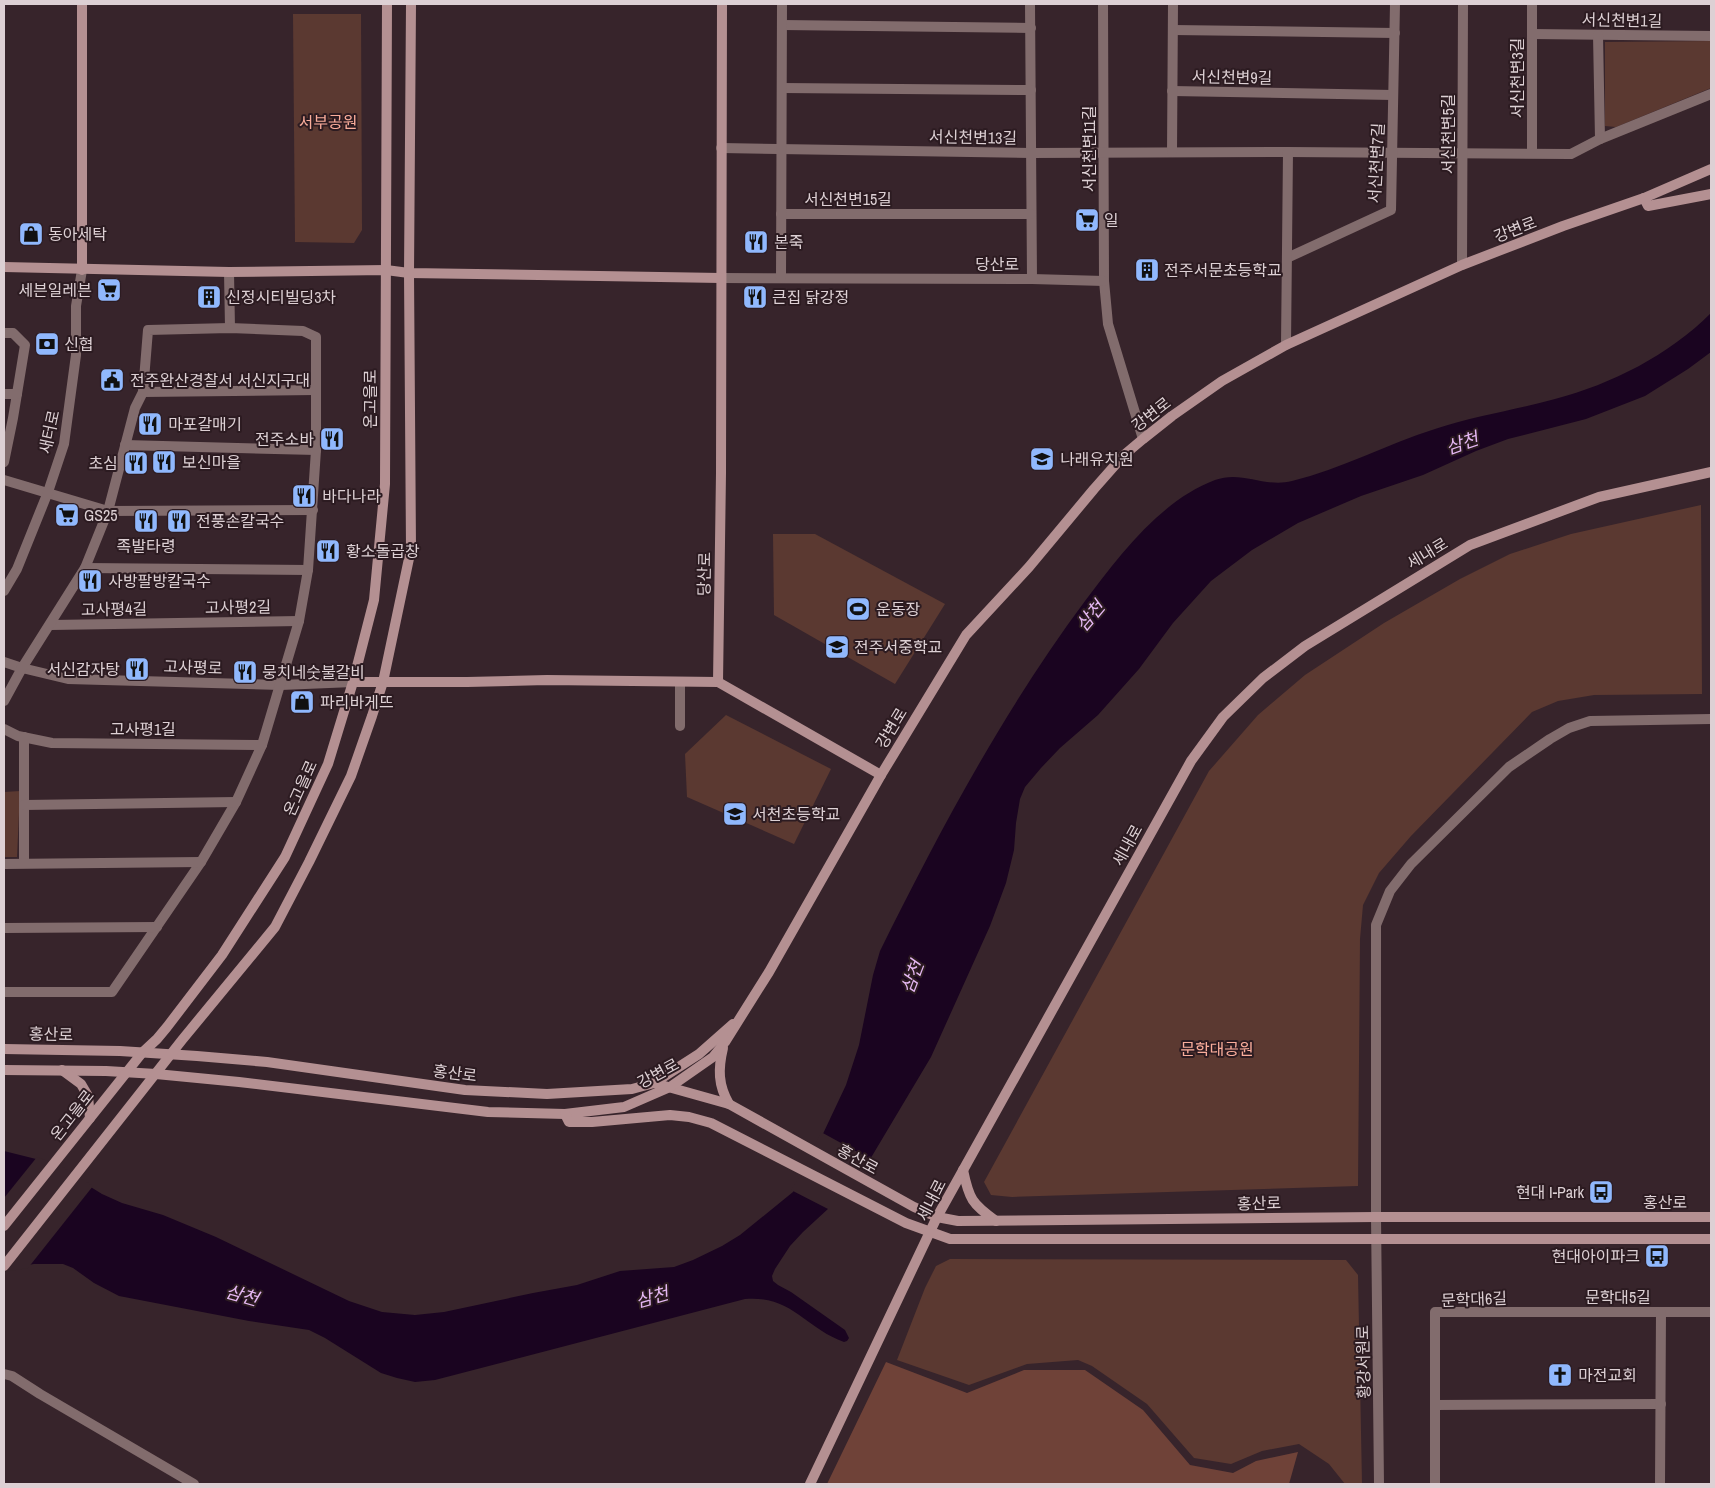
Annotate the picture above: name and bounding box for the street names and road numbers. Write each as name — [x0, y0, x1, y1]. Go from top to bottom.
street label: 서신천변1길 — [1581, 8, 1663, 32]
street label: 서신천변3길 — [1506, 38, 1528, 118]
street label: 서신천변9길 — [1191, 65, 1273, 89]
street label: 서신천변5길 — [1437, 94, 1459, 174]
street label: 서신천변11길 — [1078, 105, 1100, 193]
street label: 서신천변7길 — [1363, 122, 1389, 204]
street label: 서신천변13길 — [929, 125, 1017, 149]
street label: 서신천변15길 — [804, 188, 892, 210]
street label: 강변로 — [1490, 211, 1540, 247]
street label: 당산로 — [975, 253, 1019, 275]
street label: 온고을로 — [359, 369, 381, 428]
street label: 강변로 — [1127, 392, 1175, 436]
street label: 새터로 — [34, 408, 64, 456]
street label: 세내로 — [1402, 532, 1452, 574]
street label: 당산로 — [693, 551, 715, 596]
street label: 고사평2길 — [205, 595, 271, 619]
street label: 고사평4길 — [81, 597, 147, 621]
street label: 고사평로 — [163, 655, 223, 679]
street label: 강변로 — [870, 703, 912, 753]
street label: 고사평1길 — [110, 718, 176, 740]
street label: 온고을로 — [278, 756, 322, 819]
street label: 세내로 — [1107, 820, 1147, 870]
street label: 홍산로 — [29, 1023, 74, 1045]
street label: 강변로 — [633, 1053, 683, 1093]
street label: 홍산로 — [432, 1059, 479, 1087]
street label: 온고을로 — [45, 1085, 99, 1145]
street label: 홍산로 — [833, 1139, 883, 1179]
street label: 세내로 — [911, 1175, 951, 1225]
street label: 홍산로 — [1643, 1191, 1687, 1213]
street label: 홍산로 — [1237, 1192, 1282, 1214]
street label: 문학대5길 — [1585, 1286, 1651, 1308]
street label: 문학대6길 — [1441, 1287, 1507, 1311]
street label: 황강서원로 — [1351, 1325, 1375, 1399]

